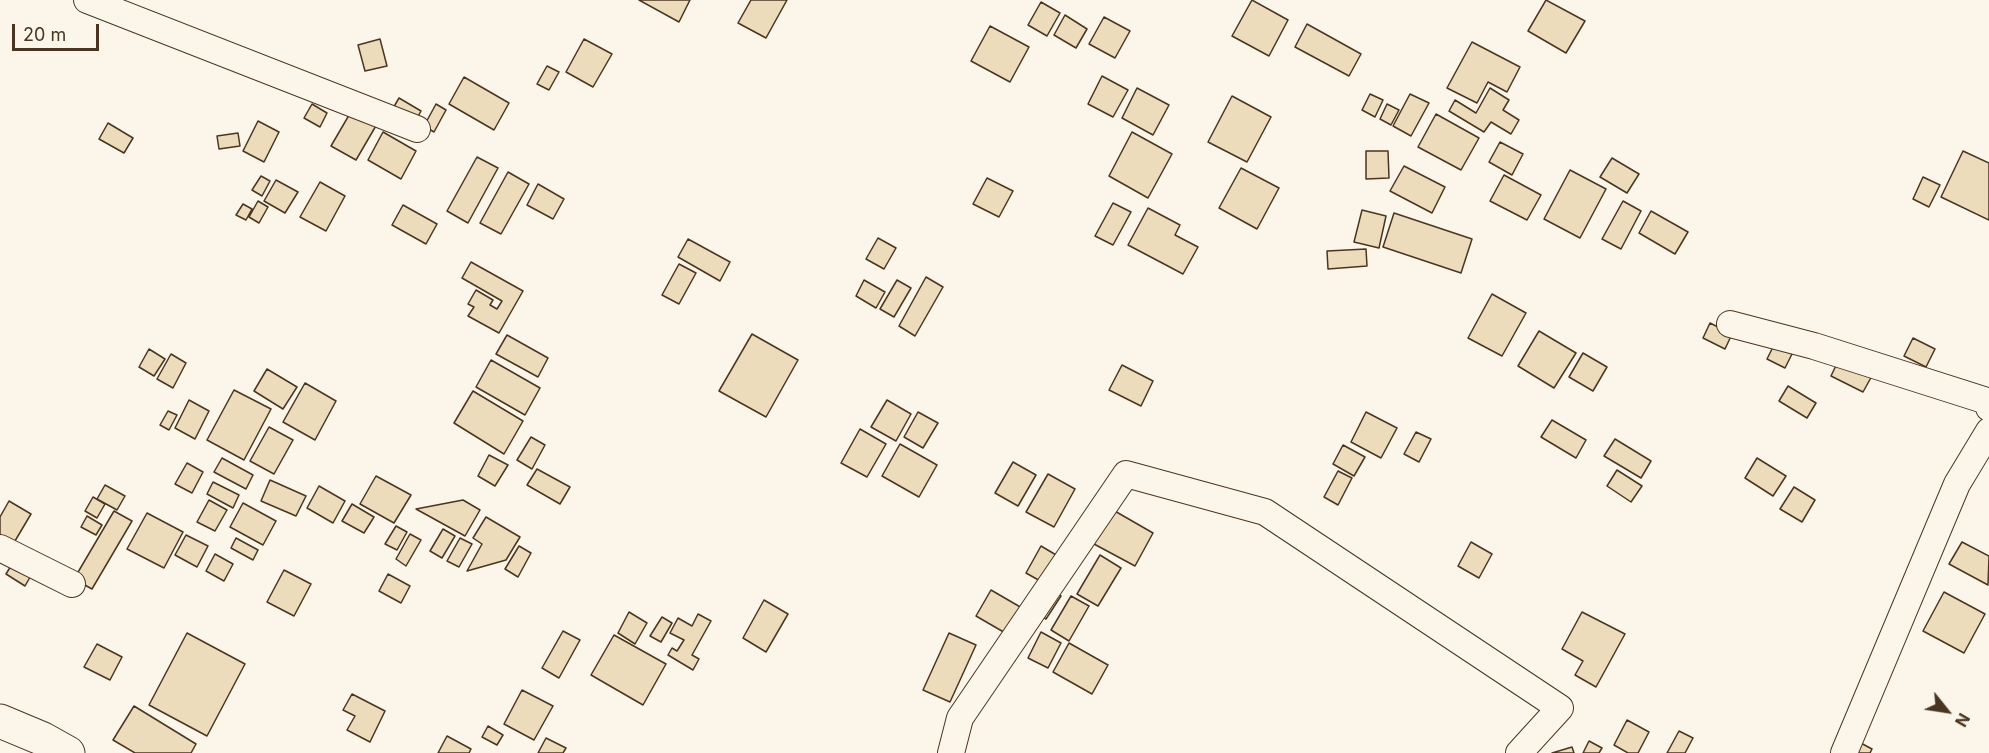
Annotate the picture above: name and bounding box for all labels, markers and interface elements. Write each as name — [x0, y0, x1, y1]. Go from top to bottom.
scale bar — [15, 12, 102, 50]
text: 20 m — [23, 24, 66, 45]
north arrow — [1917, 681, 1977, 741]
text: N — [1951, 710, 1974, 730]

